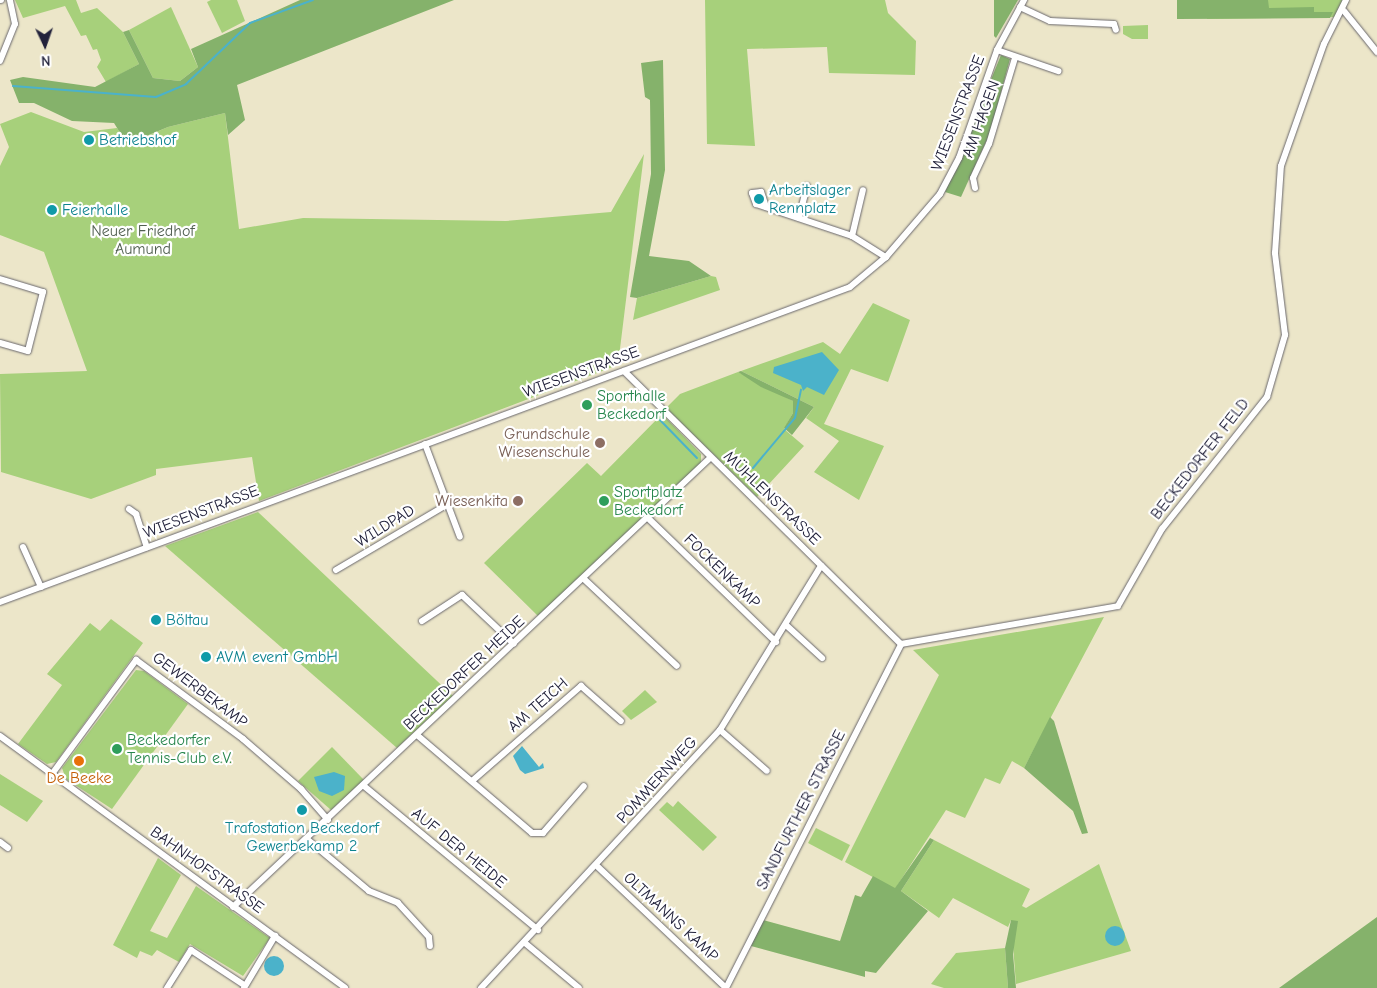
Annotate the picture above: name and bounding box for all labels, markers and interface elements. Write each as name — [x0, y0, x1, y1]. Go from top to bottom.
north arrow — [20, 20, 70, 70]
text: N — [41, 52, 51, 69]
street label: WIESENSTRASSE — [927, 53, 989, 173]
street label: AM HAGEN — [958, 78, 1004, 160]
place label: Betriebshof — [99, 130, 176, 150]
marker: Betriebshof — [83, 134, 95, 146]
place label: Arbeitslager Rennplatz — [769, 180, 851, 218]
marker: Arbeitslager Rennplatz — [753, 193, 765, 205]
place label: Feierhalle — [62, 200, 128, 220]
marker: Feierhalle — [46, 204, 58, 216]
park label: Neuer Friedhof Aumund — [91, 221, 195, 259]
street label: WIESENSTRASSE — [520, 342, 642, 402]
place label: Sporthalle Beckedorf — [597, 386, 666, 424]
street label: BECKEDORFER FELD — [1147, 395, 1253, 523]
marker: Sporthalle Beckedorf — [581, 399, 593, 411]
place label: Grundschule Wiesenschule — [498, 424, 590, 462]
marker: Grundschule Wiesenschule — [594, 437, 606, 449]
street label: MÜHLENSTRASSE — [719, 447, 825, 549]
street label: WIESENSTRASSE — [141, 481, 261, 543]
place label: Sportplatz Beckedorf — [614, 482, 683, 520]
place label: Wiesenkita — [435, 491, 508, 511]
marker: Wiesenkita — [512, 495, 524, 507]
marker: Sportplatz Beckedorf — [598, 495, 610, 507]
street label: WILDPAD — [352, 500, 418, 552]
street label: FOCKENKAMP — [680, 530, 764, 612]
place label: Böltau — [166, 610, 208, 630]
street label: BECKEDORFER HEIDE — [399, 612, 529, 734]
marker: Böltau — [150, 614, 162, 626]
place label: AVM event GmbH — [216, 647, 338, 667]
street label: GEWERBEKAMP — [149, 648, 251, 732]
marker: AVM event GmbH — [200, 651, 212, 663]
street label: AM TEICH — [504, 674, 572, 736]
street label: SANDFURTHER STRASSE — [752, 727, 850, 893]
place label: Beckedorfer Tennis-Club e.V. — [127, 730, 232, 768]
street label: POMMERNWEG — [613, 733, 701, 827]
marker: Beckedorfer Tennis-Club e.V. — [111, 743, 123, 755]
marker: De Beeke — [73, 755, 85, 767]
place label: De Beeke — [47, 768, 111, 788]
marker: Trafostation Beckedorf Gewerbekamp 2 — [296, 804, 308, 816]
street label: AUF DER HEIDE — [408, 804, 510, 892]
place label: Trafostation Beckedorf Gewerbekamp 2 — [225, 818, 379, 856]
street label: BAHNHOFSTRASSE — [146, 822, 268, 918]
street label: OLTMANNS KAMP — [620, 868, 722, 966]

